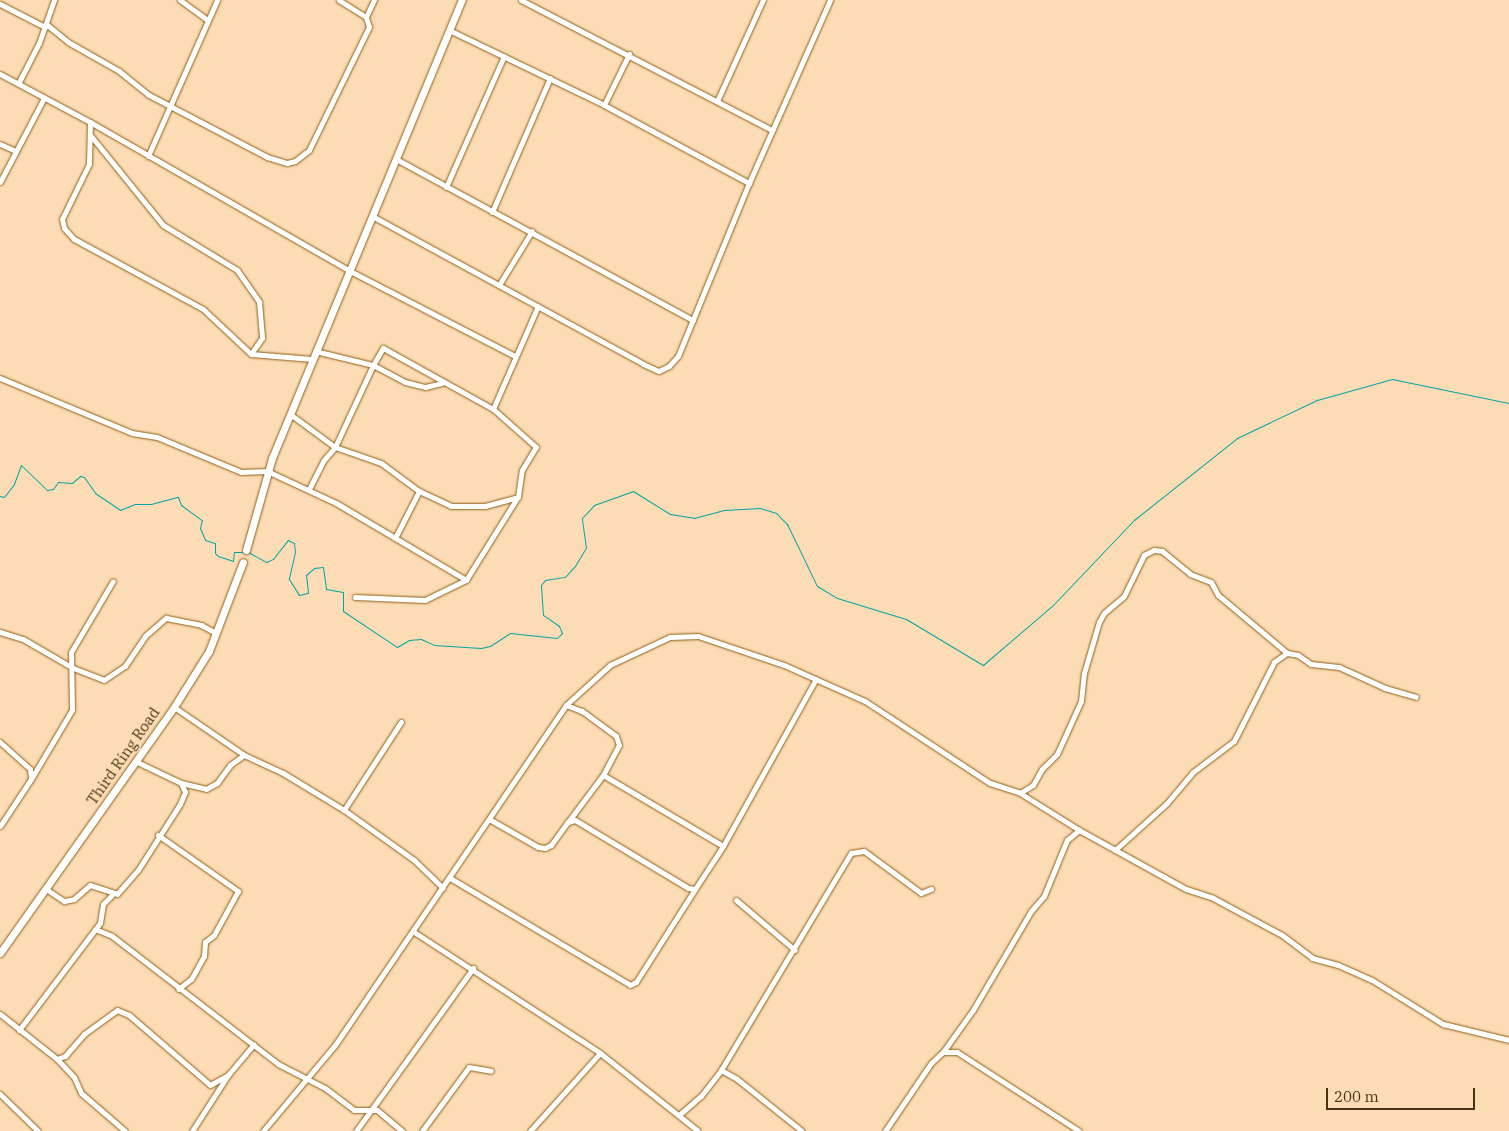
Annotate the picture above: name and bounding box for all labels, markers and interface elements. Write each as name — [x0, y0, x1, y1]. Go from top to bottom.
street label: Third Ring Road — [83, 704, 163, 808]
scale bar — [1329, 1078, 1478, 1110]
text: 200 m — [1334, 1087, 1379, 1106]

